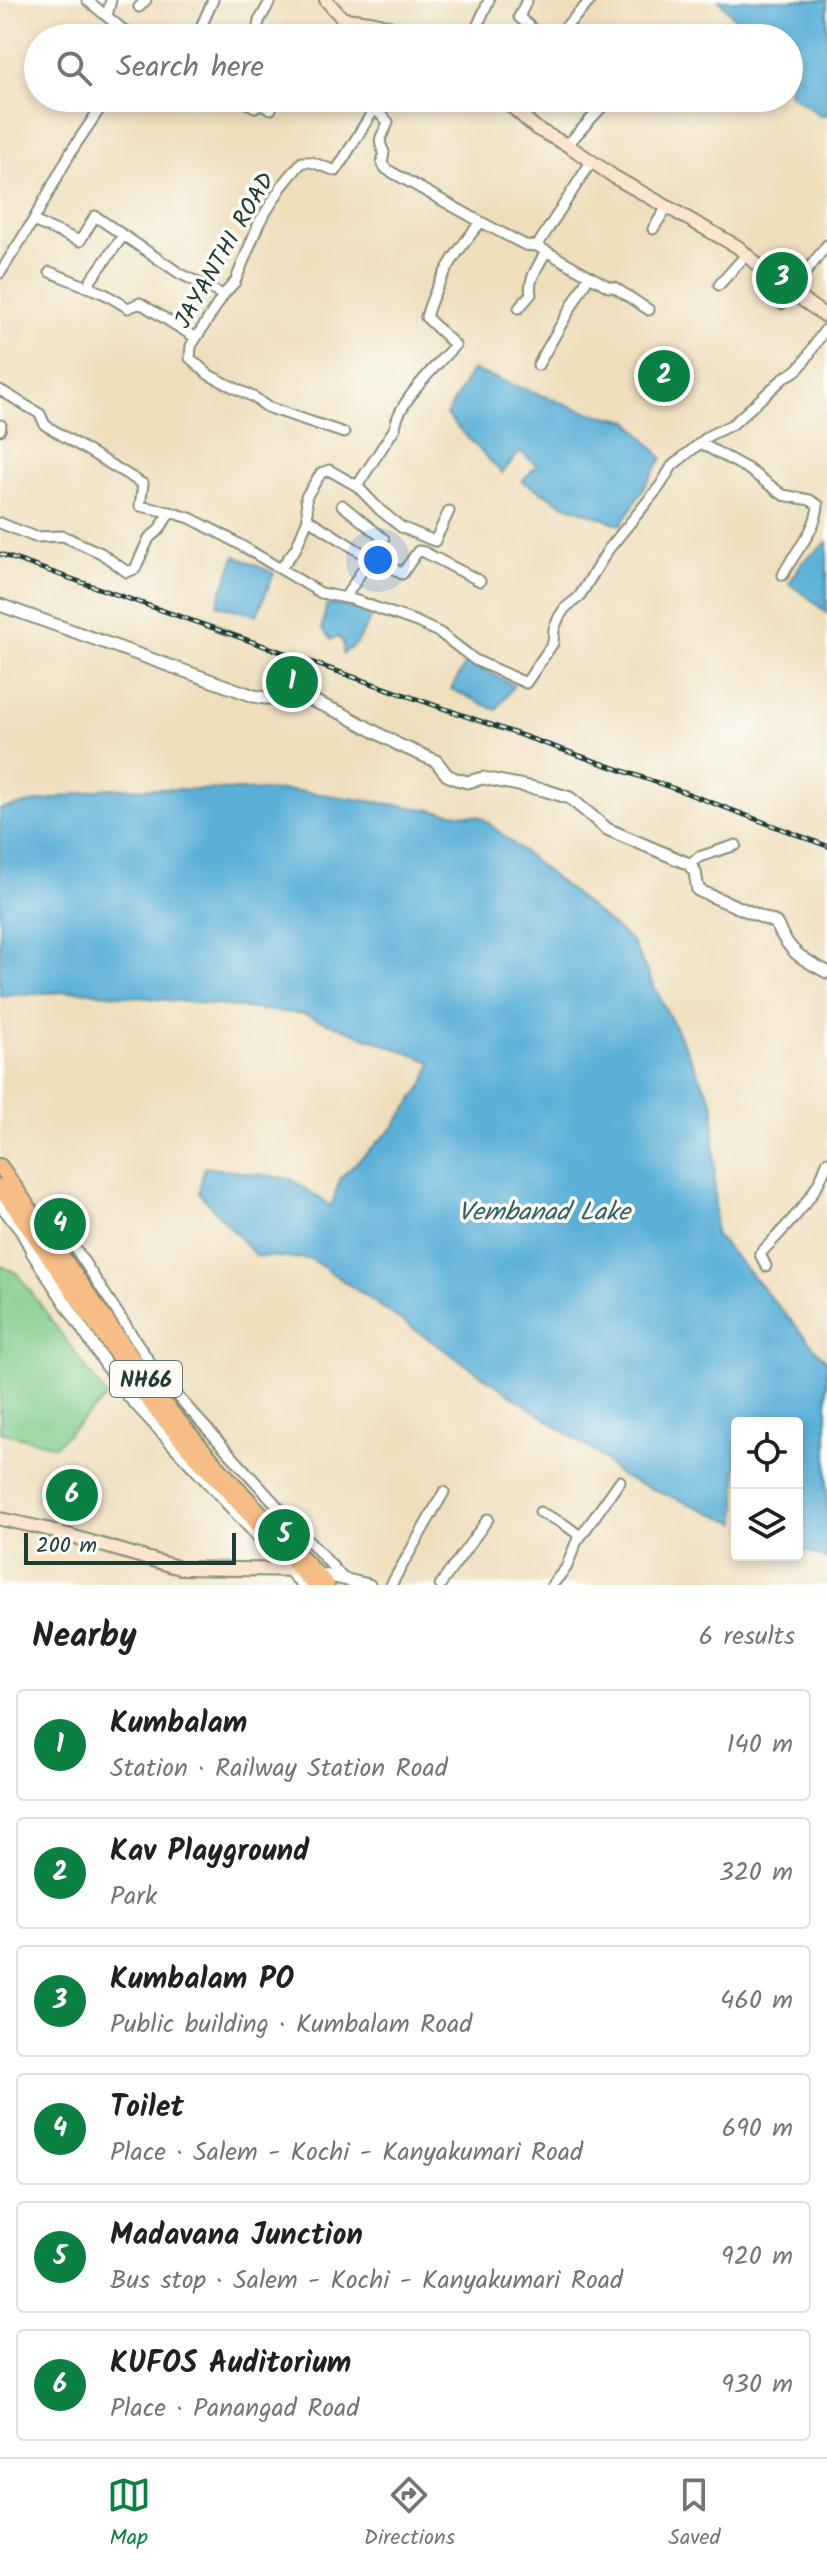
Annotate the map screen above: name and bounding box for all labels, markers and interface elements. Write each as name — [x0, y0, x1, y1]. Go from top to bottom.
search box — [24, 24, 803, 112]
text: Search here — [116, 44, 264, 92]
icon: search — [52, 46, 96, 90]
street label: JAYANTHI ROAD — [165, 165, 286, 336]
pin: 3 — [756, 248, 808, 308]
pin: 2 — [638, 346, 690, 406]
your location — [358, 540, 398, 580]
pin: 1 — [266, 652, 318, 712]
water label: Vembanad Lake — [458, 1192, 632, 1234]
pin: 4 — [34, 1194, 86, 1254]
road number: NH66 — [110, 1361, 182, 1397]
map controls — [731, 1417, 803, 1561]
button: locate — [731, 1417, 803, 1489]
pin: 6 — [46, 1465, 98, 1525]
button: layers — [731, 1489, 803, 1561]
pin: 5 — [258, 1505, 310, 1565]
scale bar — [24, 1529, 236, 1565]
text: 200 m — [36, 1529, 97, 1564]
text: Nearby — [32, 1610, 137, 1664]
text: 6 results — [699, 1616, 795, 1658]
text: Kumbalam — [110, 1700, 247, 1748]
text: 1 — [56, 1724, 64, 1766]
text: 140 m — [726, 1724, 793, 1766]
text: Station · Railway Station Road — [110, 1748, 448, 1790]
text: Kav Playground — [110, 1828, 309, 1876]
text: 2 — [52, 1852, 68, 1894]
text: 320 m — [719, 1852, 793, 1894]
text: Park — [110, 1876, 157, 1918]
text: Kumbalam PO — [110, 1956, 294, 2004]
text: 3 — [53, 1980, 67, 2022]
text: 460 m — [720, 1980, 793, 2022]
text: Public building · Kumbalam Road — [110, 2004, 472, 2046]
text: Toilet — [110, 2084, 184, 2132]
text: 4 — [53, 2108, 67, 2150]
text: 690 m — [722, 2108, 793, 2150]
text: Place · Salem - Kochi - Kanyakumari Road — [110, 2132, 583, 2174]
text: Madavana Junction — [110, 2212, 363, 2260]
text: 5 — [53, 2236, 67, 2278]
text: 920 m — [721, 2236, 793, 2278]
text: Bus stop · Salem - Kochi - Kanyakumari Road — [110, 2260, 623, 2302]
text: KUFOS Auditorium — [110, 2340, 351, 2388]
text: 6 — [53, 2364, 67, 2406]
text: 930 m — [721, 2364, 793, 2406]
text: Place · Panangad Road — [110, 2388, 359, 2430]
tab: Map — [107, 2473, 151, 2556]
tab: Directions — [364, 2473, 455, 2556]
tab: Saved — [668, 2473, 720, 2556]

